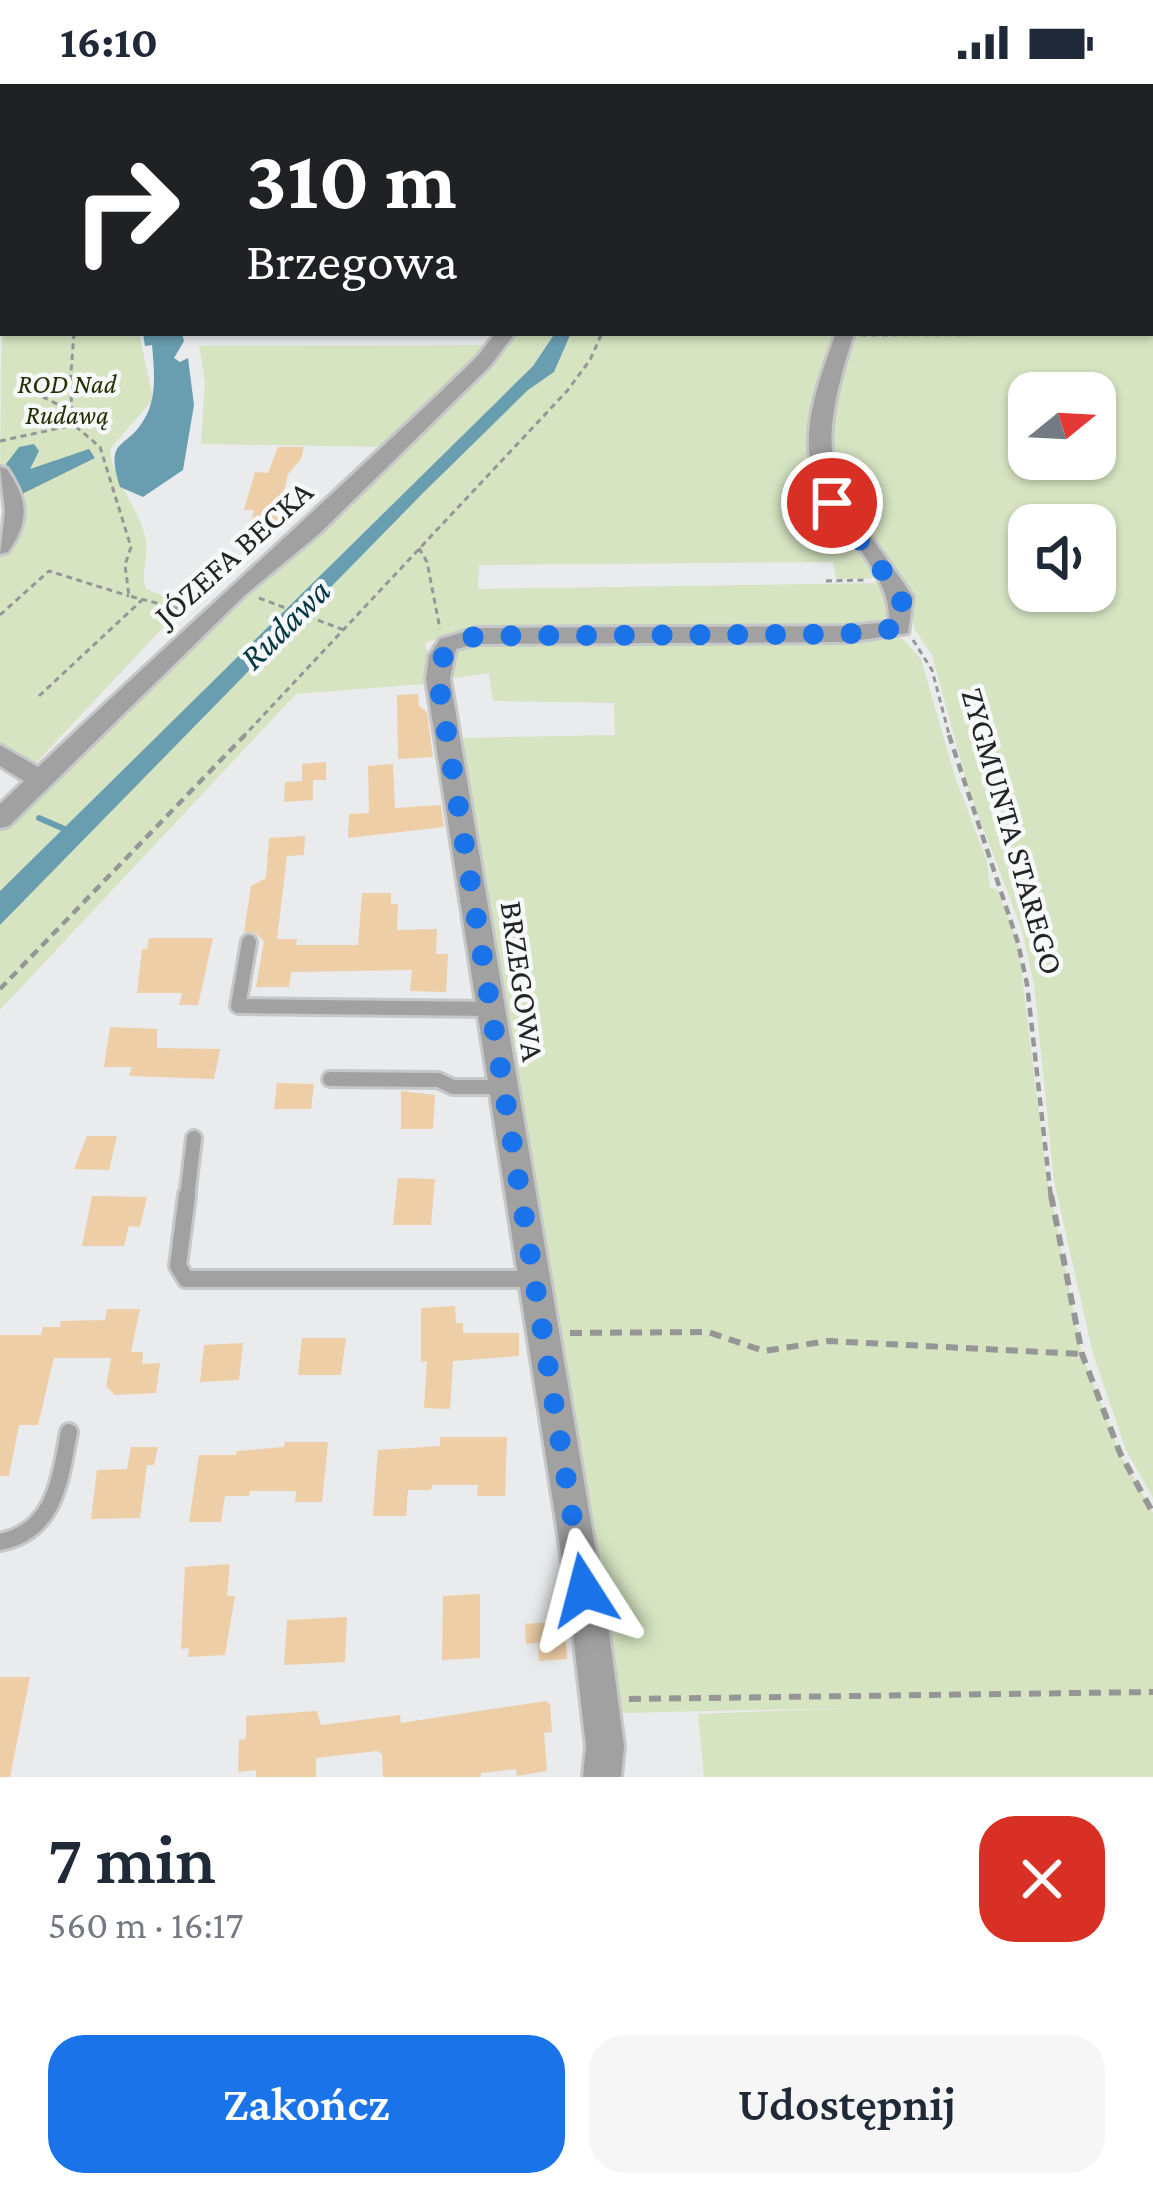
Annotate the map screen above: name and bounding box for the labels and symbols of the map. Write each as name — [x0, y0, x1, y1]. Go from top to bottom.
park label: ROD Nad Rudawą — [18, 369, 118, 430]
north arrow — [1008, 372, 1116, 480]
pin — [781, 452, 883, 554]
street label: JÓZEFA BECKA — [144, 472, 320, 636]
water label: Rudawa — [231, 570, 339, 678]
street label: ZYGMUNTA STAREGO — [954, 683, 1072, 979]
street label: BRZEGOWA — [493, 899, 553, 1064]
position arrow — [521, 1527, 647, 1653]

